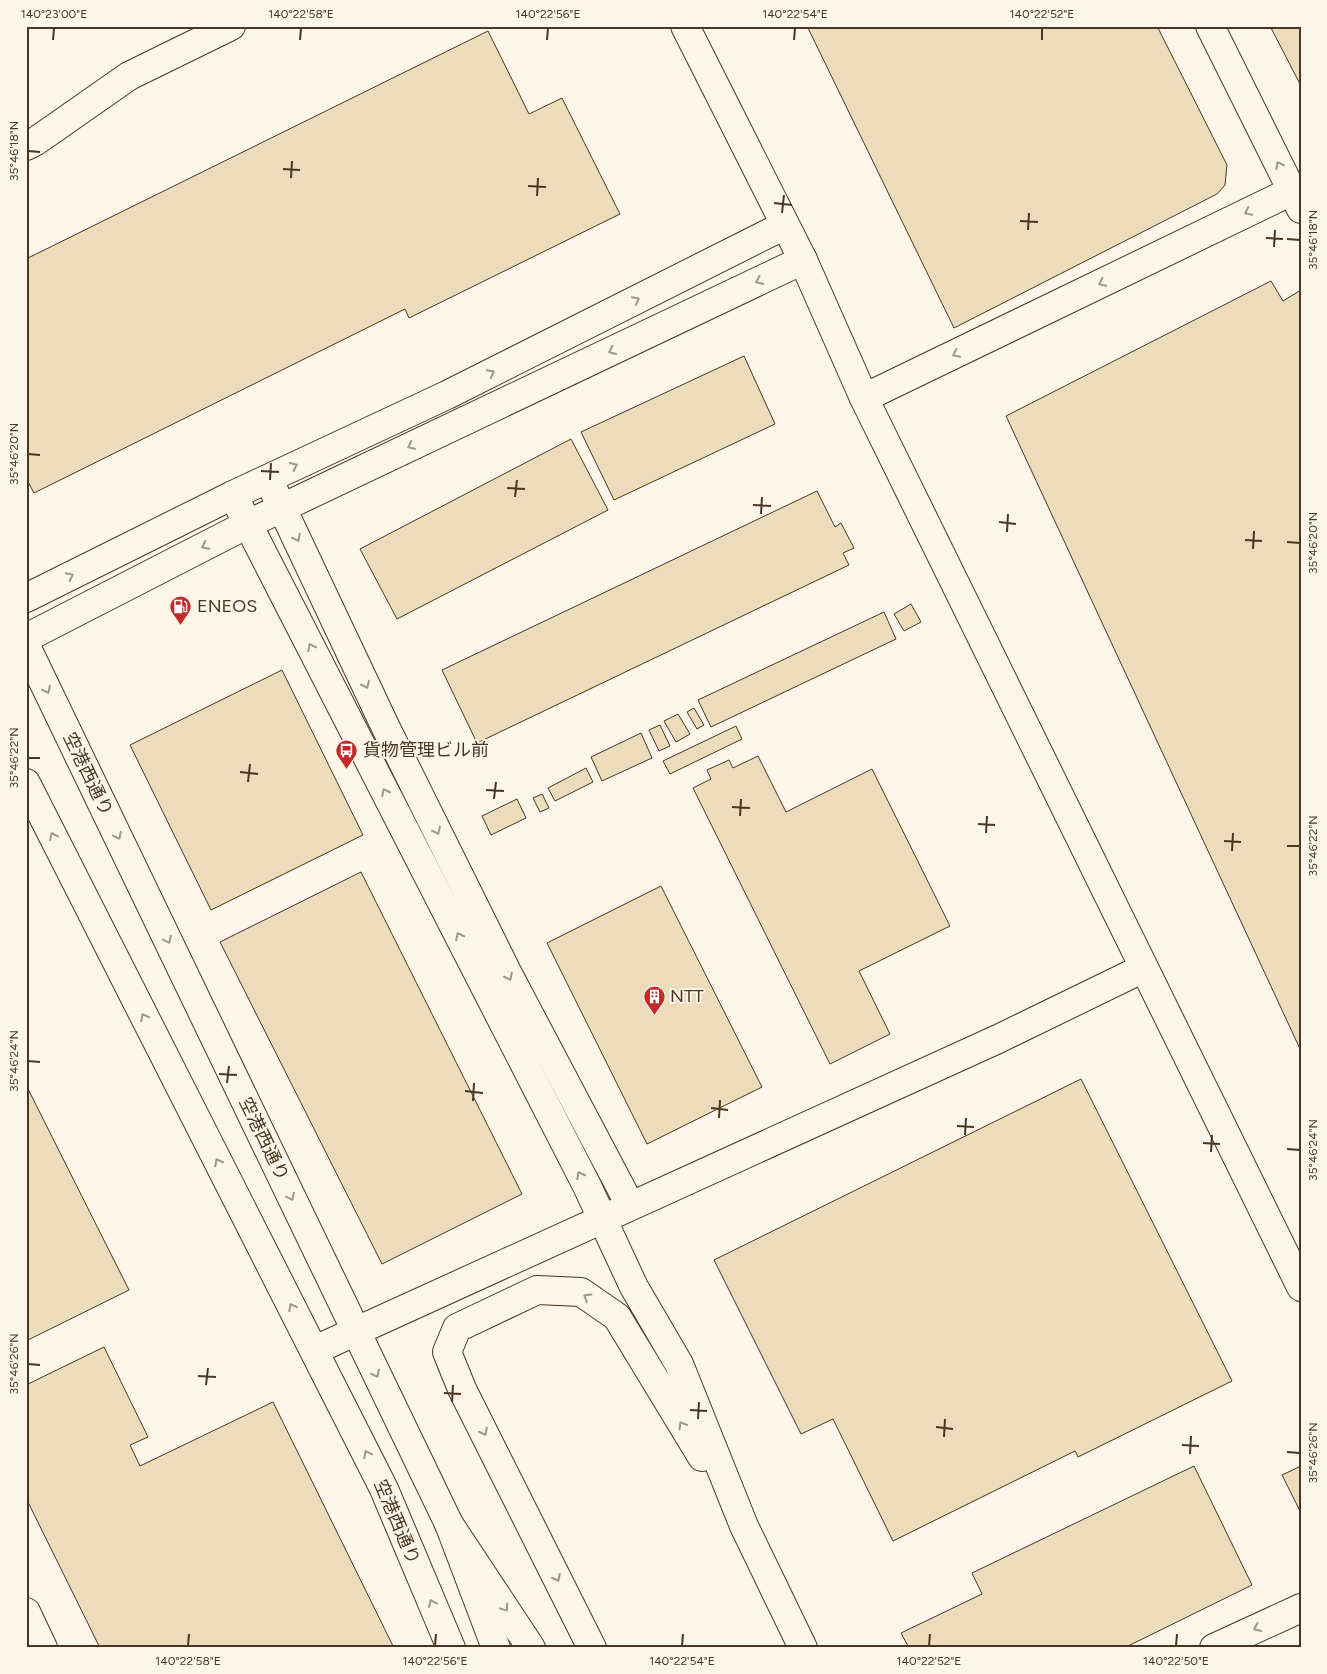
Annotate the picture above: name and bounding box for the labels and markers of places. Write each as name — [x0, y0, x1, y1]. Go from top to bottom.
fuel station icon: ENEOS — [169, 594, 193, 625]
place label: ENEOS — [197, 595, 257, 617]
bus stop icon: 貨物管理ビル前 — [335, 738, 359, 769]
place label: 貨物管理ビル前 — [363, 739, 489, 761]
building icon: NTT — [642, 984, 666, 1015]
place label: NTT — [670, 985, 704, 1007]

